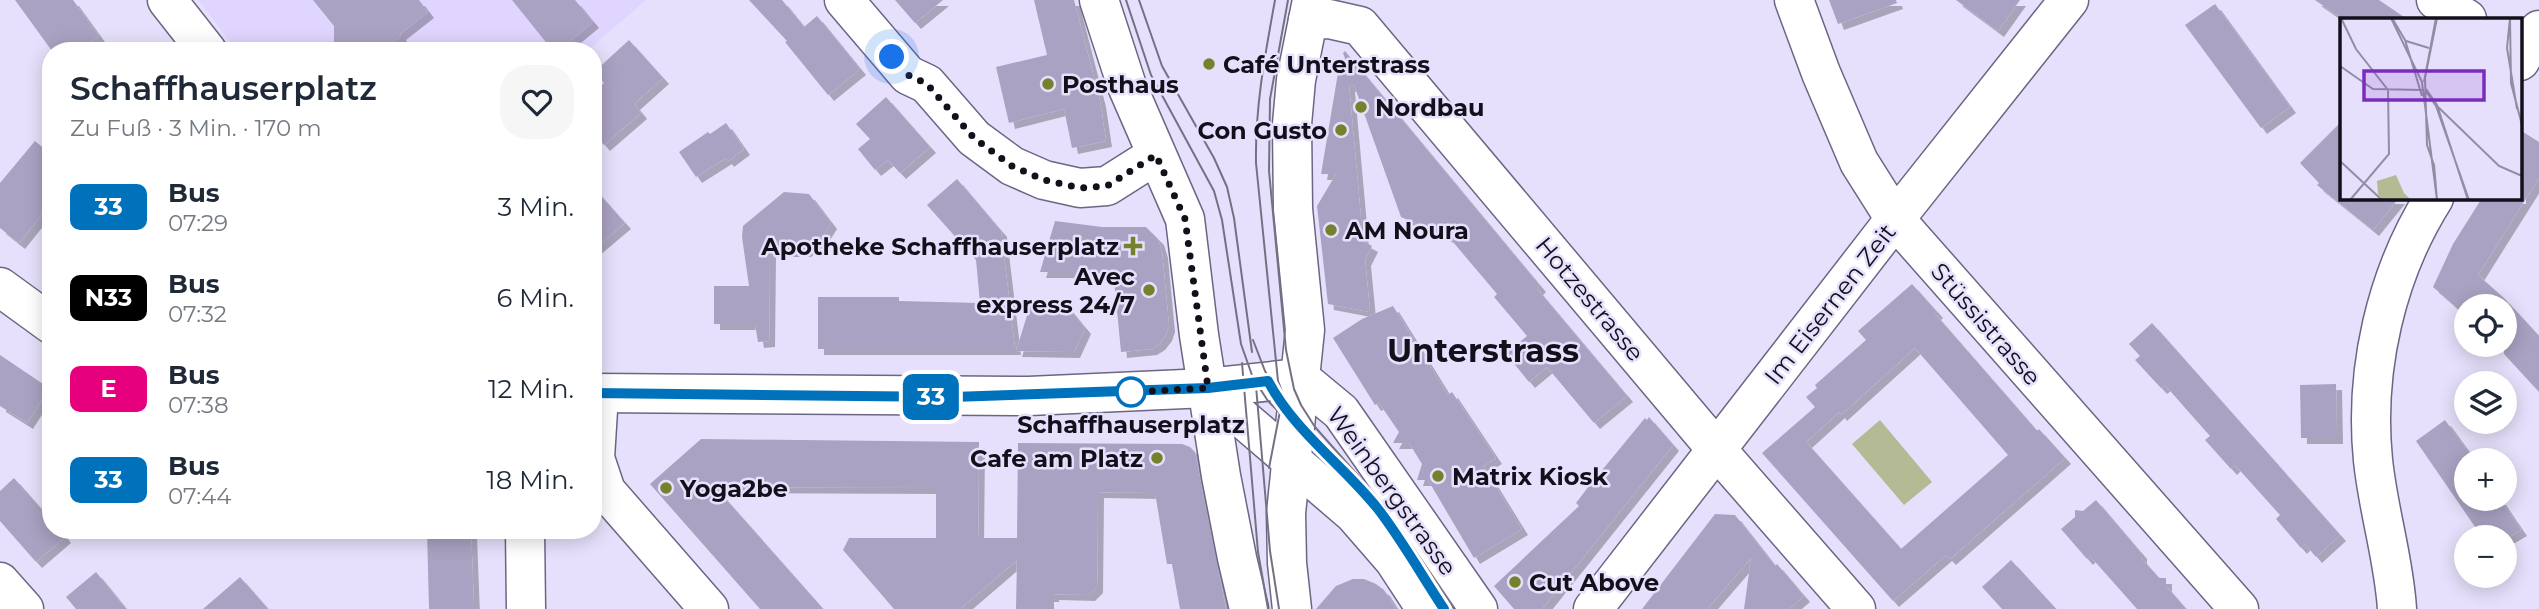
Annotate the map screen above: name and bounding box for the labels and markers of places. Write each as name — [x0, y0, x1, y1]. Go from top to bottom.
place label: Café Unterstrass — [1223, 50, 1430, 79]
marker: Café Unterstrass — [1201, 56, 1217, 72]
place label: Posthaus — [1062, 70, 1179, 99]
marker: Posthaus — [1040, 76, 1056, 92]
place label: Nordbau — [1375, 93, 1485, 122]
marker: Nordbau — [1353, 99, 1369, 115]
place label: Con Gusto — [1197, 116, 1327, 145]
marker: Con Gusto — [1333, 122, 1349, 138]
place label: AM Noura — [1344, 216, 1469, 245]
marker: AM Noura — [1323, 222, 1339, 238]
place label: Apotheke Schaffhauserplatz — [760, 232, 1119, 261]
marker: Apotheke Schaffhauserplatz — [1125, 238, 1141, 254]
place label: Avec express 24/7 — [976, 262, 1135, 319]
marker: Avec express 24/7 — [1141, 282, 1157, 298]
marker: Schaffhauserplatz — [1116, 377, 1146, 407]
place label: Schaffhauserplatz — [1017, 410, 1245, 439]
place label: Cafe am Platz — [970, 444, 1143, 473]
marker: Cafe am Platz — [1149, 450, 1165, 466]
place label: Matrix Kiosk — [1452, 462, 1608, 491]
marker: Matrix Kiosk — [1430, 468, 1446, 484]
place label: Yoga2be — [679, 474, 788, 503]
marker: Yoga2be — [658, 480, 674, 496]
place label: Cut Above — [1529, 568, 1659, 597]
marker: Cut Above — [1507, 574, 1523, 590]

